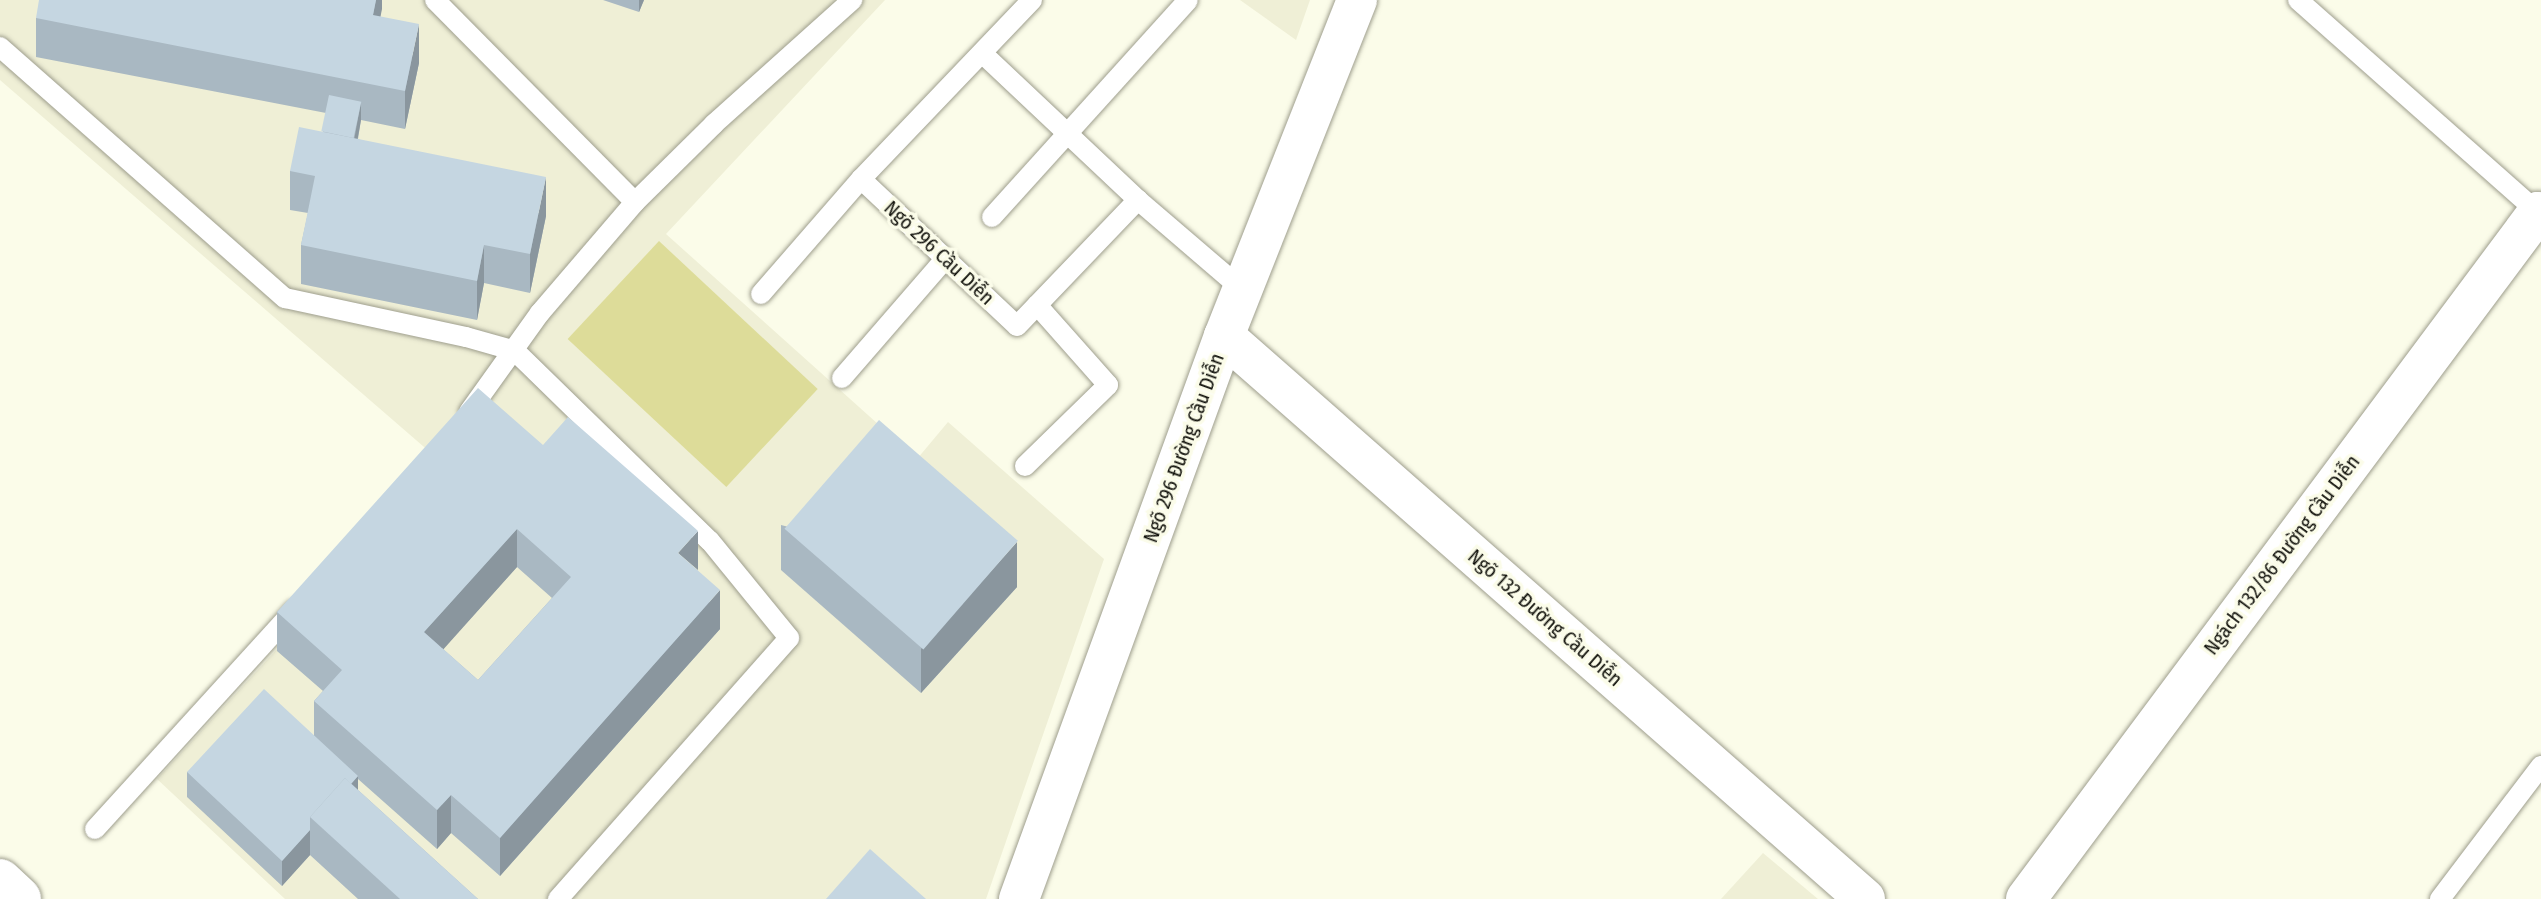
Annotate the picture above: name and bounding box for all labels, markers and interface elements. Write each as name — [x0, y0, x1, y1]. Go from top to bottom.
street label: Ngõ 296 Cầu Diễn — [879, 196, 999, 310]
street label: Ngõ 296 Đường Cầu Diễn — [1139, 350, 1229, 546]
street label: Ngách 132/86 Đường Cầu Diễn — [2199, 450, 2365, 660]
street label: Ngõ 132 Đường Cầu Diễn — [1463, 544, 1627, 692]

